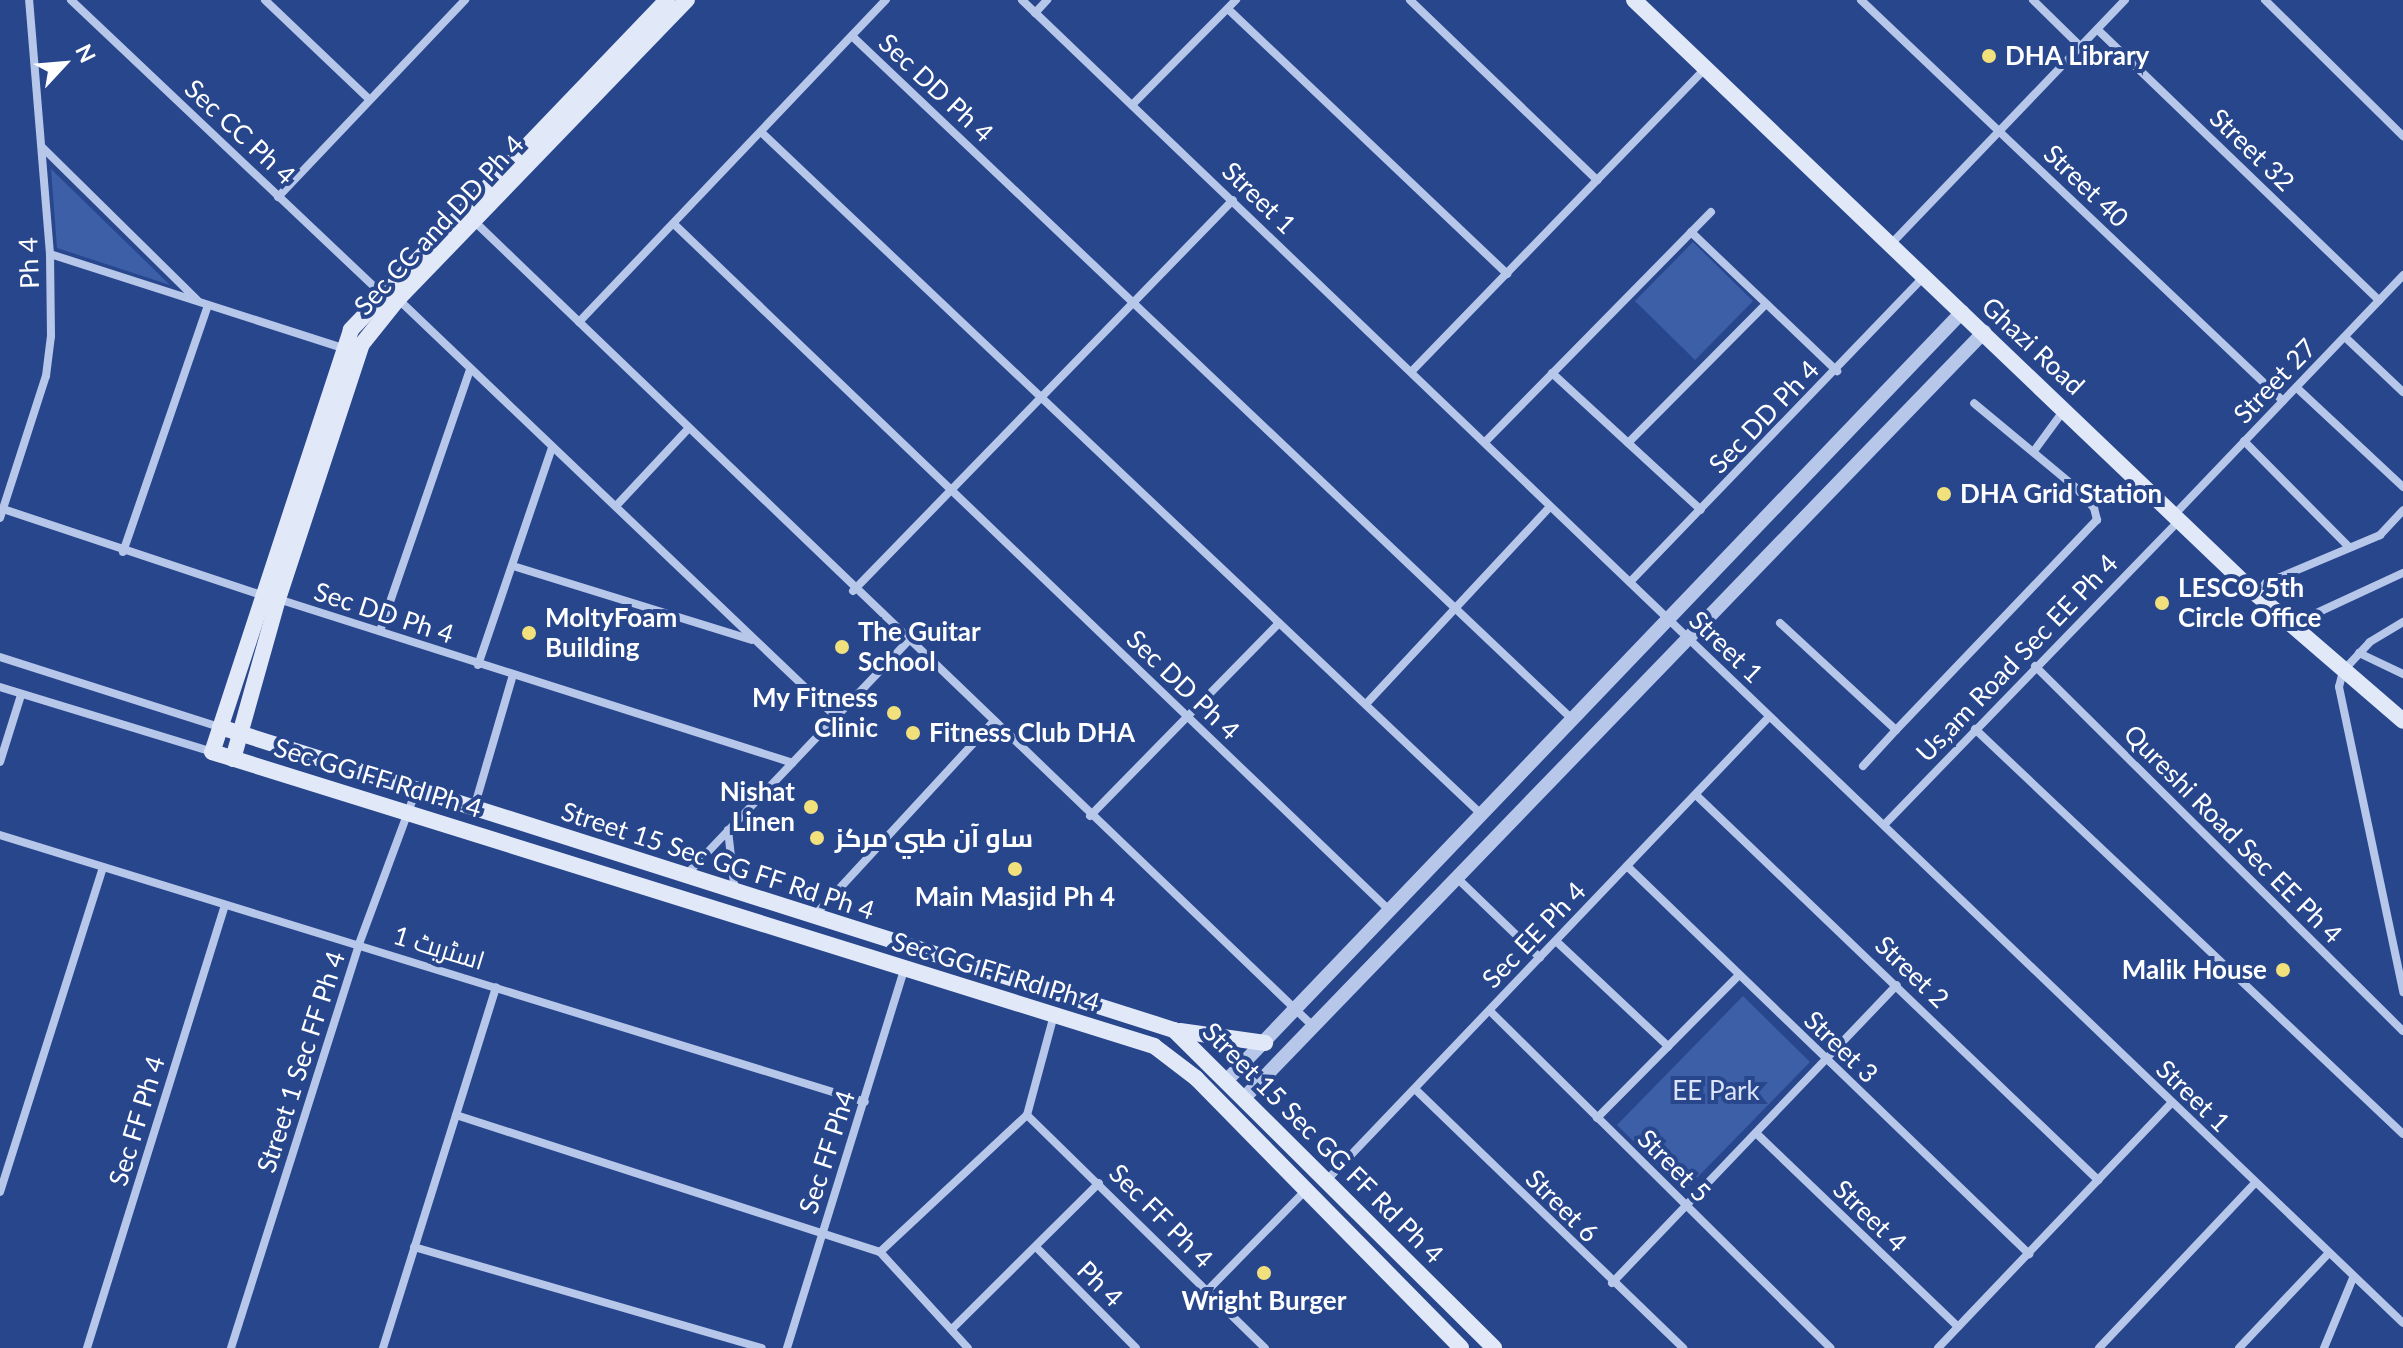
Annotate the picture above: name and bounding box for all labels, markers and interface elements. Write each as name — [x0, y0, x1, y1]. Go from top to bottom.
north arrow — [24, 24, 104, 104]
street label: Sec DD Ph 4 — [872, 27, 1000, 149]
text: N — [70, 40, 102, 67]
place label: DHA Library — [2005, 40, 2150, 72]
marker: DHA Library — [1980, 47, 1998, 65]
street label: Sec CC Ph 4 — [178, 73, 302, 191]
street label: Street 32 — [2203, 102, 2301, 198]
street label: Sec CC and DD Ph 4 — [348, 129, 530, 321]
street label: Street 40 — [2037, 138, 2135, 234]
street label: Street 1 — [1216, 155, 1302, 241]
street label: Ph 4 — [13, 237, 45, 289]
street label: Ghazi Road — [1975, 291, 2091, 401]
street label: Street 27 — [2227, 332, 2323, 430]
street label: Sec DD Ph 4 — [1702, 354, 1826, 480]
place label: DHA Grid Station — [1960, 478, 2163, 510]
marker: DHA Grid Station — [1935, 485, 1953, 503]
street label: Us,am Road Sec EE Ph 4 — [1910, 548, 2124, 768]
place label: LESCO 5th Circle Office — [2178, 572, 2321, 634]
street label: Sec DD Ph 4 — [310, 576, 458, 650]
marker: LESCO 5th Circle Office — [2153, 594, 2171, 612]
place label: MoltyFoam Building — [545, 602, 677, 664]
street label: Street 1 — [1683, 604, 1769, 690]
place label: The Guitar School — [858, 616, 981, 678]
street label: Sec DD Ph 4 — [1120, 623, 1246, 747]
marker: MoltyFoam Building — [520, 624, 538, 642]
marker: The Guitar School — [833, 638, 851, 656]
place label: My Fitness Clinic — [751, 682, 878, 744]
marker: My Fitness Clinic — [885, 704, 903, 722]
place label: Fitness Club DHA — [929, 717, 1135, 749]
street label: Qureshi Road Sec EE Ph 4 — [2117, 718, 2349, 950]
marker: Fitness Club DHA — [904, 724, 922, 742]
street label: Sec GG FF Rd Ph 4 — [270, 731, 486, 825]
place label: Nishat Linen — [720, 776, 795, 838]
street label: Street 15 Sec GG FF Rd Ph 4 — [557, 795, 879, 927]
marker: Nishat Linen — [802, 798, 820, 816]
place label: ساو آن طبي مرکز — [835, 822, 1033, 854]
marker: ساو آن طبي مرکز — [806, 827, 828, 849]
marker: Main Masjid Ph 4 — [1006, 860, 1024, 878]
street label: Sec EE Ph 4 — [1476, 876, 1592, 994]
place label: Main Masjid Ph 4 — [915, 881, 1115, 913]
street label: اسٹریٹ 1 — [390, 919, 488, 977]
street label: Sec GG FF Rd Ph 4 — [888, 925, 1104, 1019]
street label: Street 2 — [1869, 929, 1955, 1015]
street label: Street 1 Sec FF Ph 4 — [250, 947, 352, 1177]
place label: Malik House — [2122, 954, 2267, 986]
marker: Malik House — [2274, 961, 2292, 979]
street label: Street 3 — [1798, 1004, 1884, 1090]
street label: Street 15 Sec GG FF Rd Ph 4 — [1196, 1016, 1450, 1270]
street label: Sec FF Ph 4 — [102, 1052, 172, 1190]
street label: Street 1 — [2150, 1053, 2236, 1139]
park label: EE Park — [1672, 1075, 1760, 1107]
street label: Sec FF Ph4 — [792, 1086, 862, 1218]
street label: Street 5 — [1631, 1123, 1717, 1209]
street label: Sec FF Ph 4 — [1102, 1157, 1220, 1275]
street label: Street 6 — [1519, 1163, 1605, 1249]
street label: Street 4 — [1827, 1173, 1913, 1259]
street label: Ph 4 — [1071, 1255, 1129, 1313]
marker: Wright Burger — [1255, 1264, 1273, 1282]
place label: Wright Burger — [1182, 1285, 1346, 1317]

